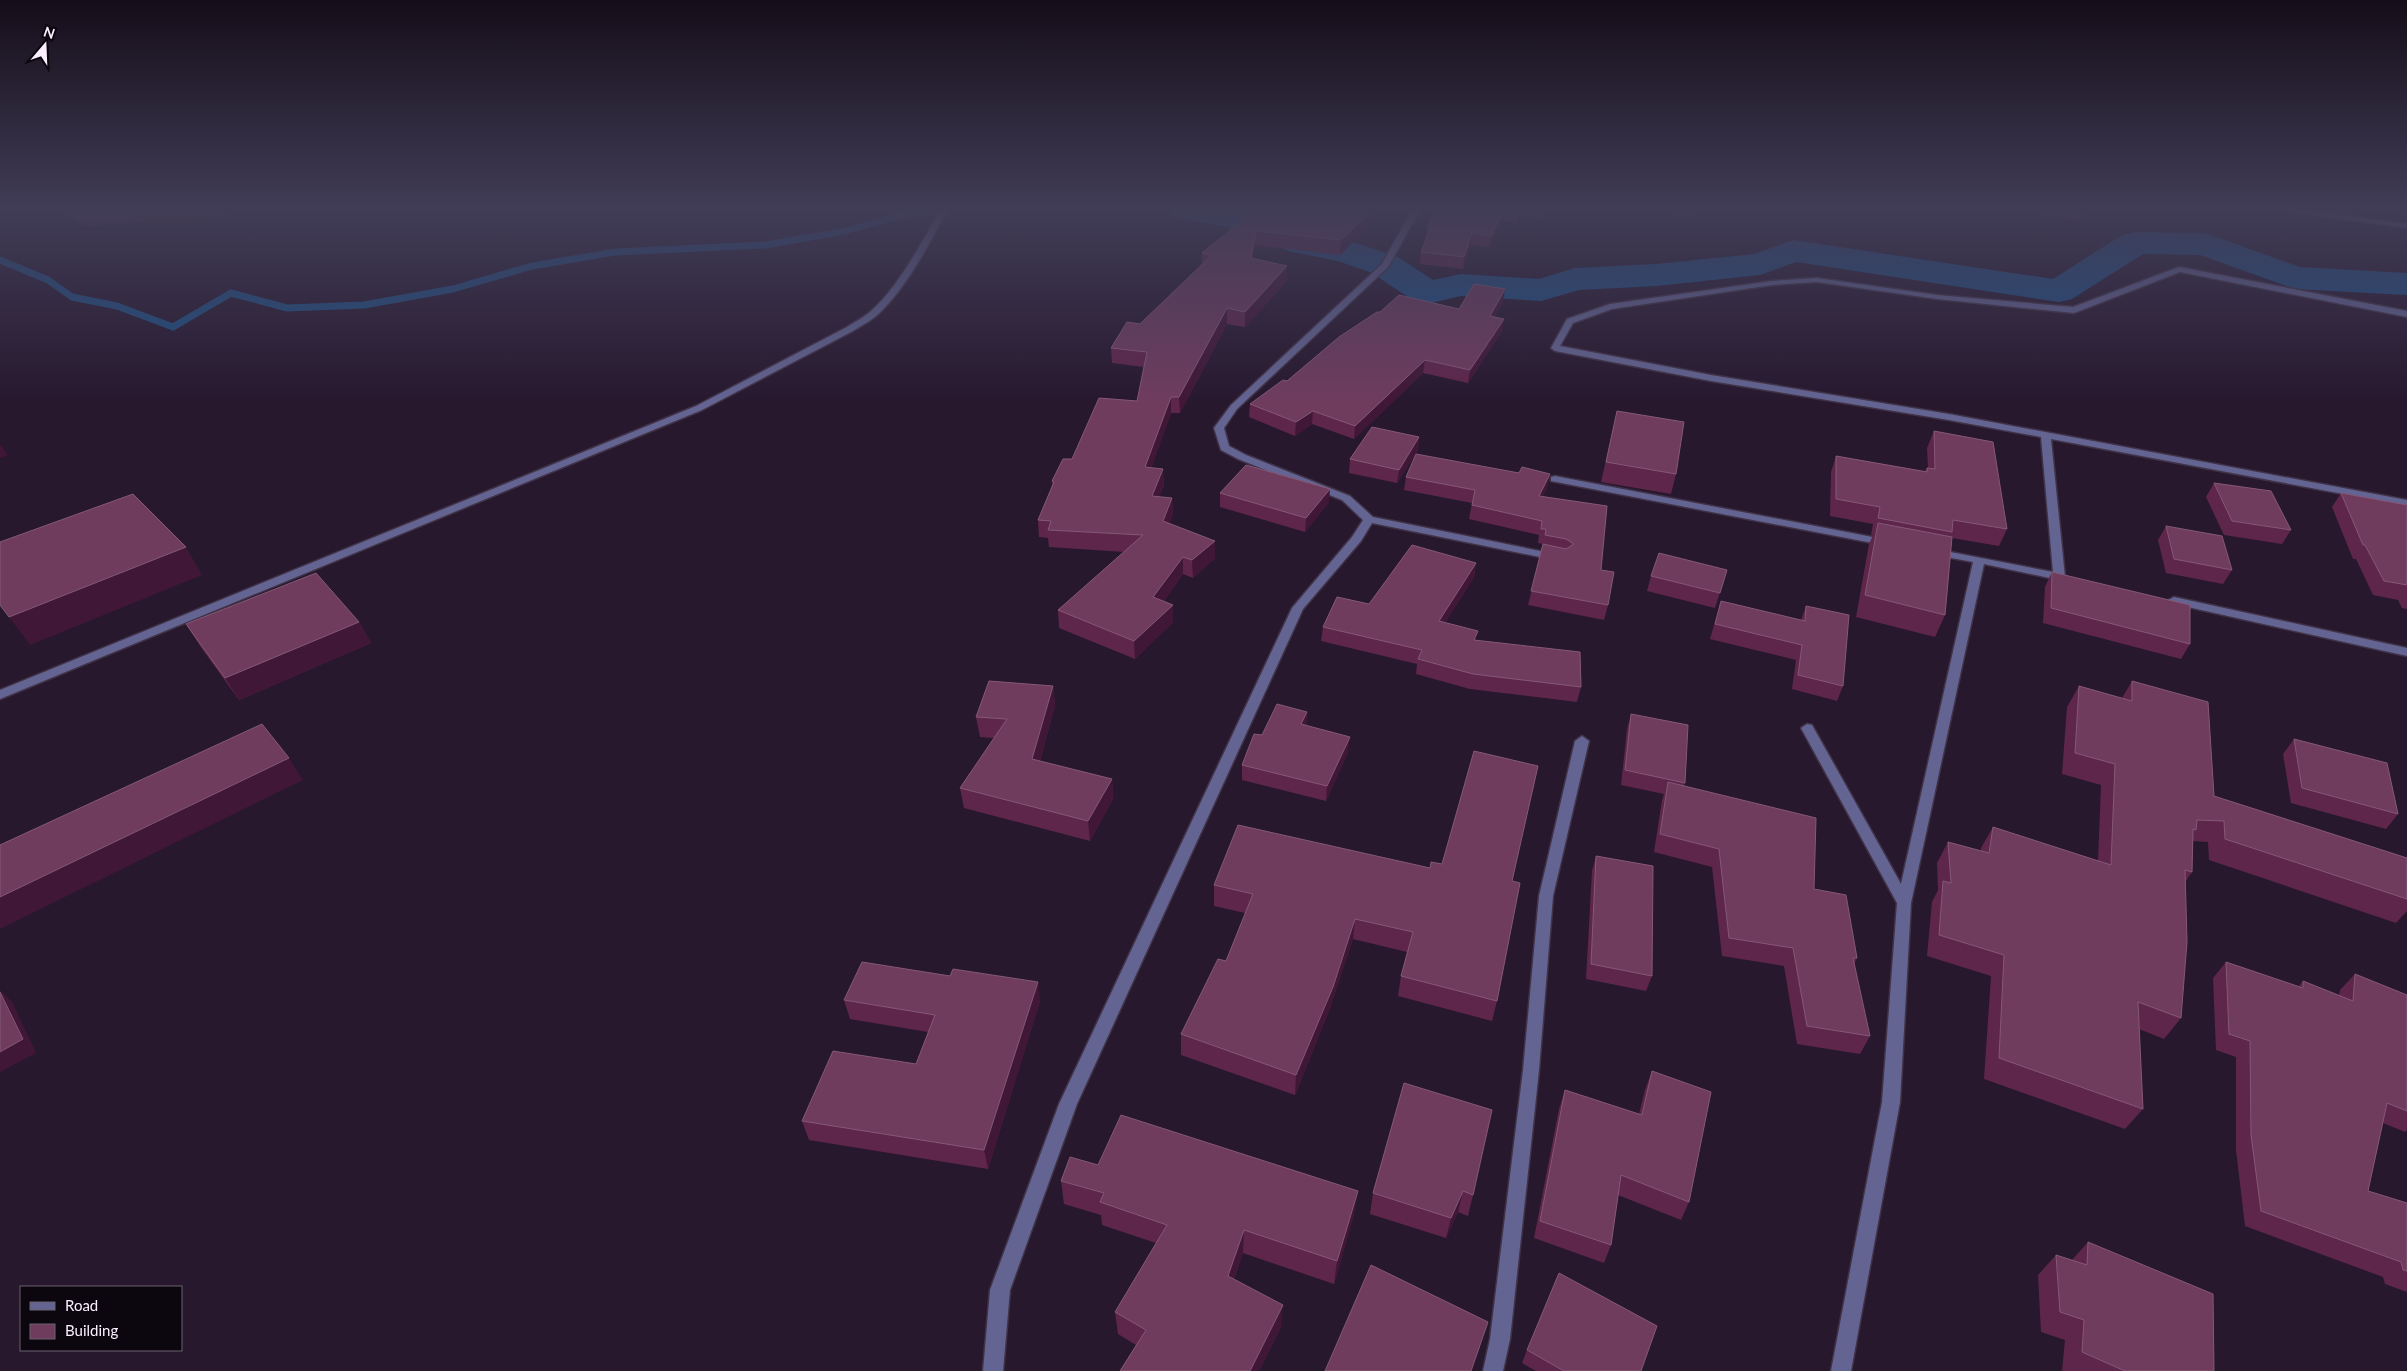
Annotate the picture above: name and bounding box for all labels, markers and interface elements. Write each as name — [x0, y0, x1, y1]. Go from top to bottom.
north arrow — [20, 20, 70, 70]
text: N — [42, 22, 57, 42]
legend — [20, 1286, 182, 1351]
text: Road — [65, 1296, 98, 1314]
text: Building — [65, 1321, 118, 1339]

